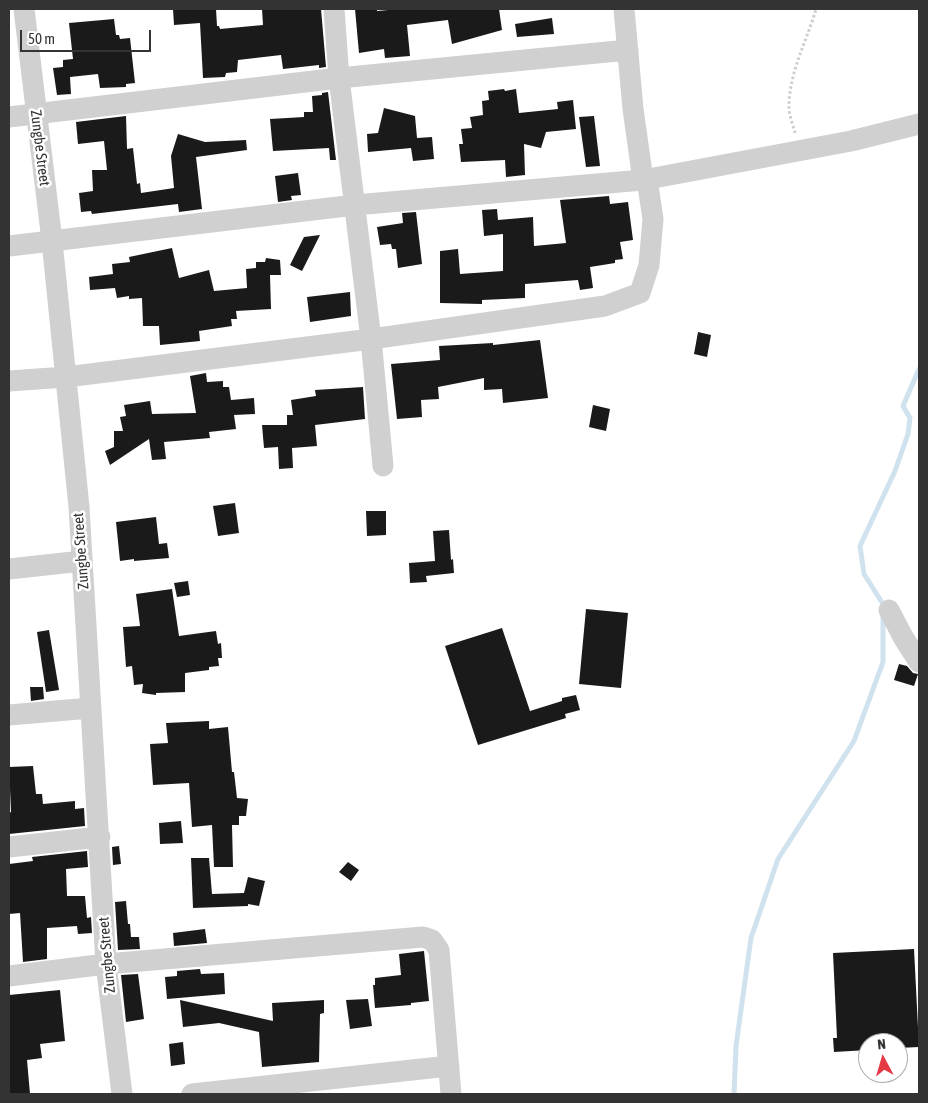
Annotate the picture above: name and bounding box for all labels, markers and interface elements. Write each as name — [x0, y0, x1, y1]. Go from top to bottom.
scale bar — [22, 20, 154, 52]
text: 50 m — [28, 30, 55, 47]
street label: Zungbe Street — [26, 109, 54, 187]
street label: Zungbe Street — [69, 512, 93, 590]
street label: Zungbe Street — [95, 916, 119, 994]
north arrow — [858, 1033, 908, 1083]
text: N — [877, 1036, 886, 1052]

